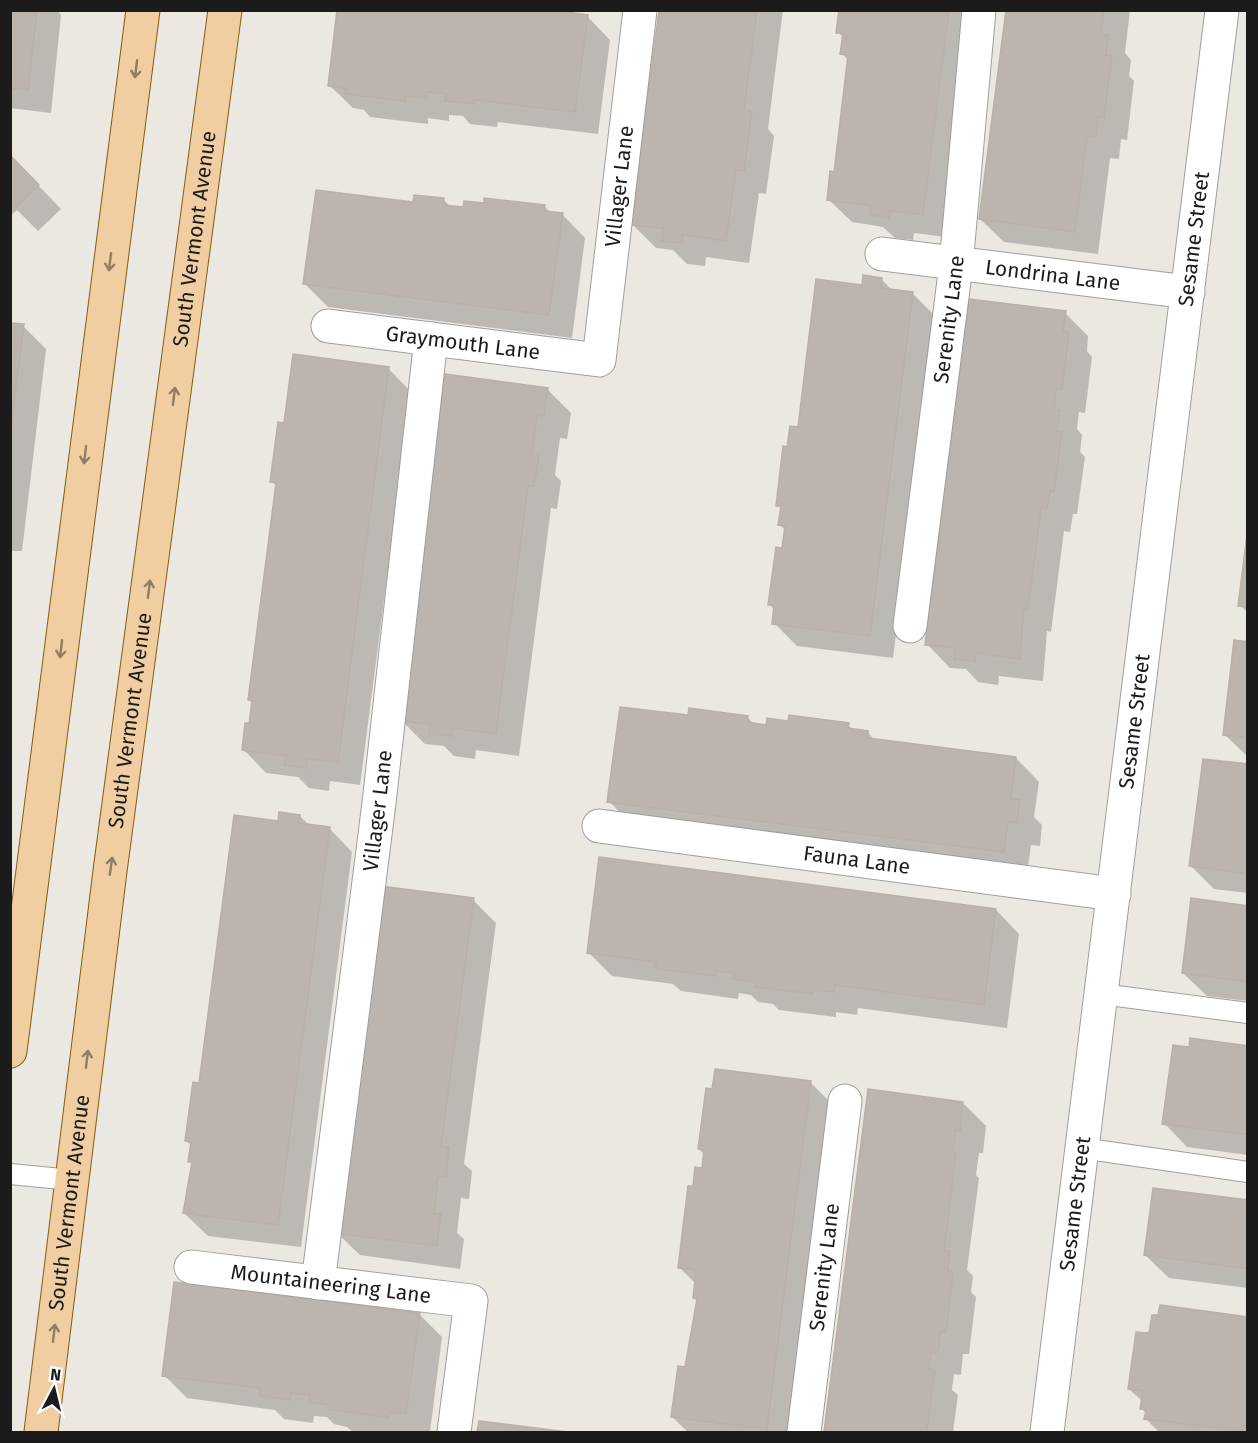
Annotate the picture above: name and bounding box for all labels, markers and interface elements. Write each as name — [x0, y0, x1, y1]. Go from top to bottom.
one-way arrow — [130, 58, 141, 78]
street label: Villager Lane — [599, 124, 639, 249]
street label: South Vermont Avenue — [167, 129, 222, 348]
street label: Sesame Street — [1173, 170, 1215, 308]
one-way arrow — [105, 251, 116, 271]
street label: Serenity Lane — [928, 254, 970, 385]
street label: Londrina Lane — [984, 254, 1122, 296]
street label: Graymouth Lane — [384, 320, 542, 366]
one-way arrow — [168, 386, 179, 406]
one-way arrow — [79, 445, 90, 465]
one-way arrow — [144, 580, 155, 600]
street label: South Vermont Avenue — [103, 611, 157, 830]
one-way arrow — [55, 638, 66, 658]
street label: Sesame Street — [1113, 652, 1156, 790]
street label: Villager Lane — [357, 749, 398, 873]
street label: Fauna Lane — [802, 840, 912, 880]
one-way arrow — [106, 856, 117, 876]
one-way arrow — [82, 1050, 93, 1069]
street label: South Vermont Avenue — [43, 1093, 95, 1312]
street label: Sesame Street — [1054, 1134, 1096, 1273]
street label: Serenity Lane — [804, 1202, 845, 1333]
street label: Mountaineering Lane — [229, 1259, 433, 1309]
one-way arrow — [48, 1323, 59, 1343]
north arrow — [24, 1359, 84, 1419]
text: N — [49, 1365, 62, 1385]

